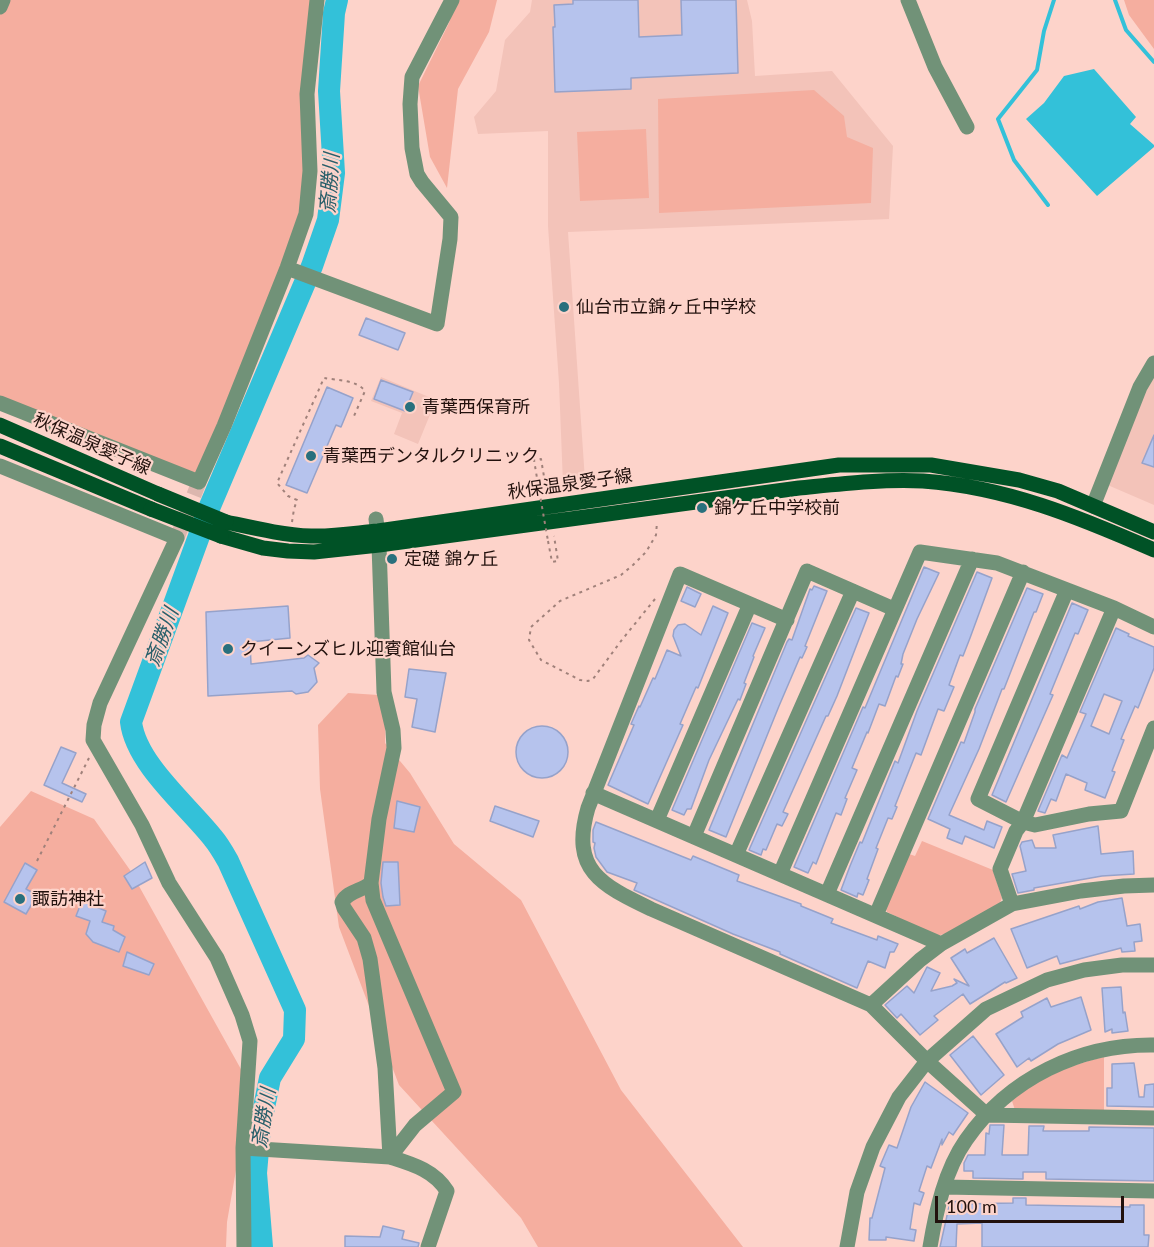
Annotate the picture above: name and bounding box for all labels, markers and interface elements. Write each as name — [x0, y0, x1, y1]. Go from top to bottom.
water label: 斎勝川 — [316, 152, 344, 214]
place label: 仙台市立錦ヶ丘中学校 — [576, 296, 756, 318]
marker: 仙台市立錦ヶ丘中学校 — [557, 300, 571, 314]
place label: 青葉西保育所 — [422, 396, 530, 418]
marker: 青葉西保育所 — [403, 400, 417, 414]
street label: 秋保温泉愛子線 — [30, 409, 154, 479]
place label: 青葉西デンタルクリニック — [323, 445, 539, 467]
marker: 青葉西デンタルクリニック — [304, 449, 318, 463]
street label: 秋保温泉愛子線 — [506, 465, 634, 503]
place label: 錦ケ丘中学校前 — [714, 497, 840, 519]
marker: 錦ケ丘中学校前 — [695, 501, 709, 515]
place label: 定礎 錦ケ丘 — [404, 548, 499, 570]
marker: 定礎 錦ケ丘 — [385, 552, 399, 566]
water label: 斎勝川 — [140, 605, 184, 669]
place label: クイーンズヒル迎賓館仙台 — [240, 638, 456, 660]
marker: クイーンズヒル迎賓館仙台 — [221, 642, 235, 656]
place label: 諏訪神社 — [32, 888, 104, 910]
marker: 諏訪神社 — [13, 892, 27, 906]
water label: 斎勝川 — [247, 1086, 281, 1150]
scale bar — [938, 1184, 1127, 1222]
text: 100 m — [946, 1195, 997, 1217]

